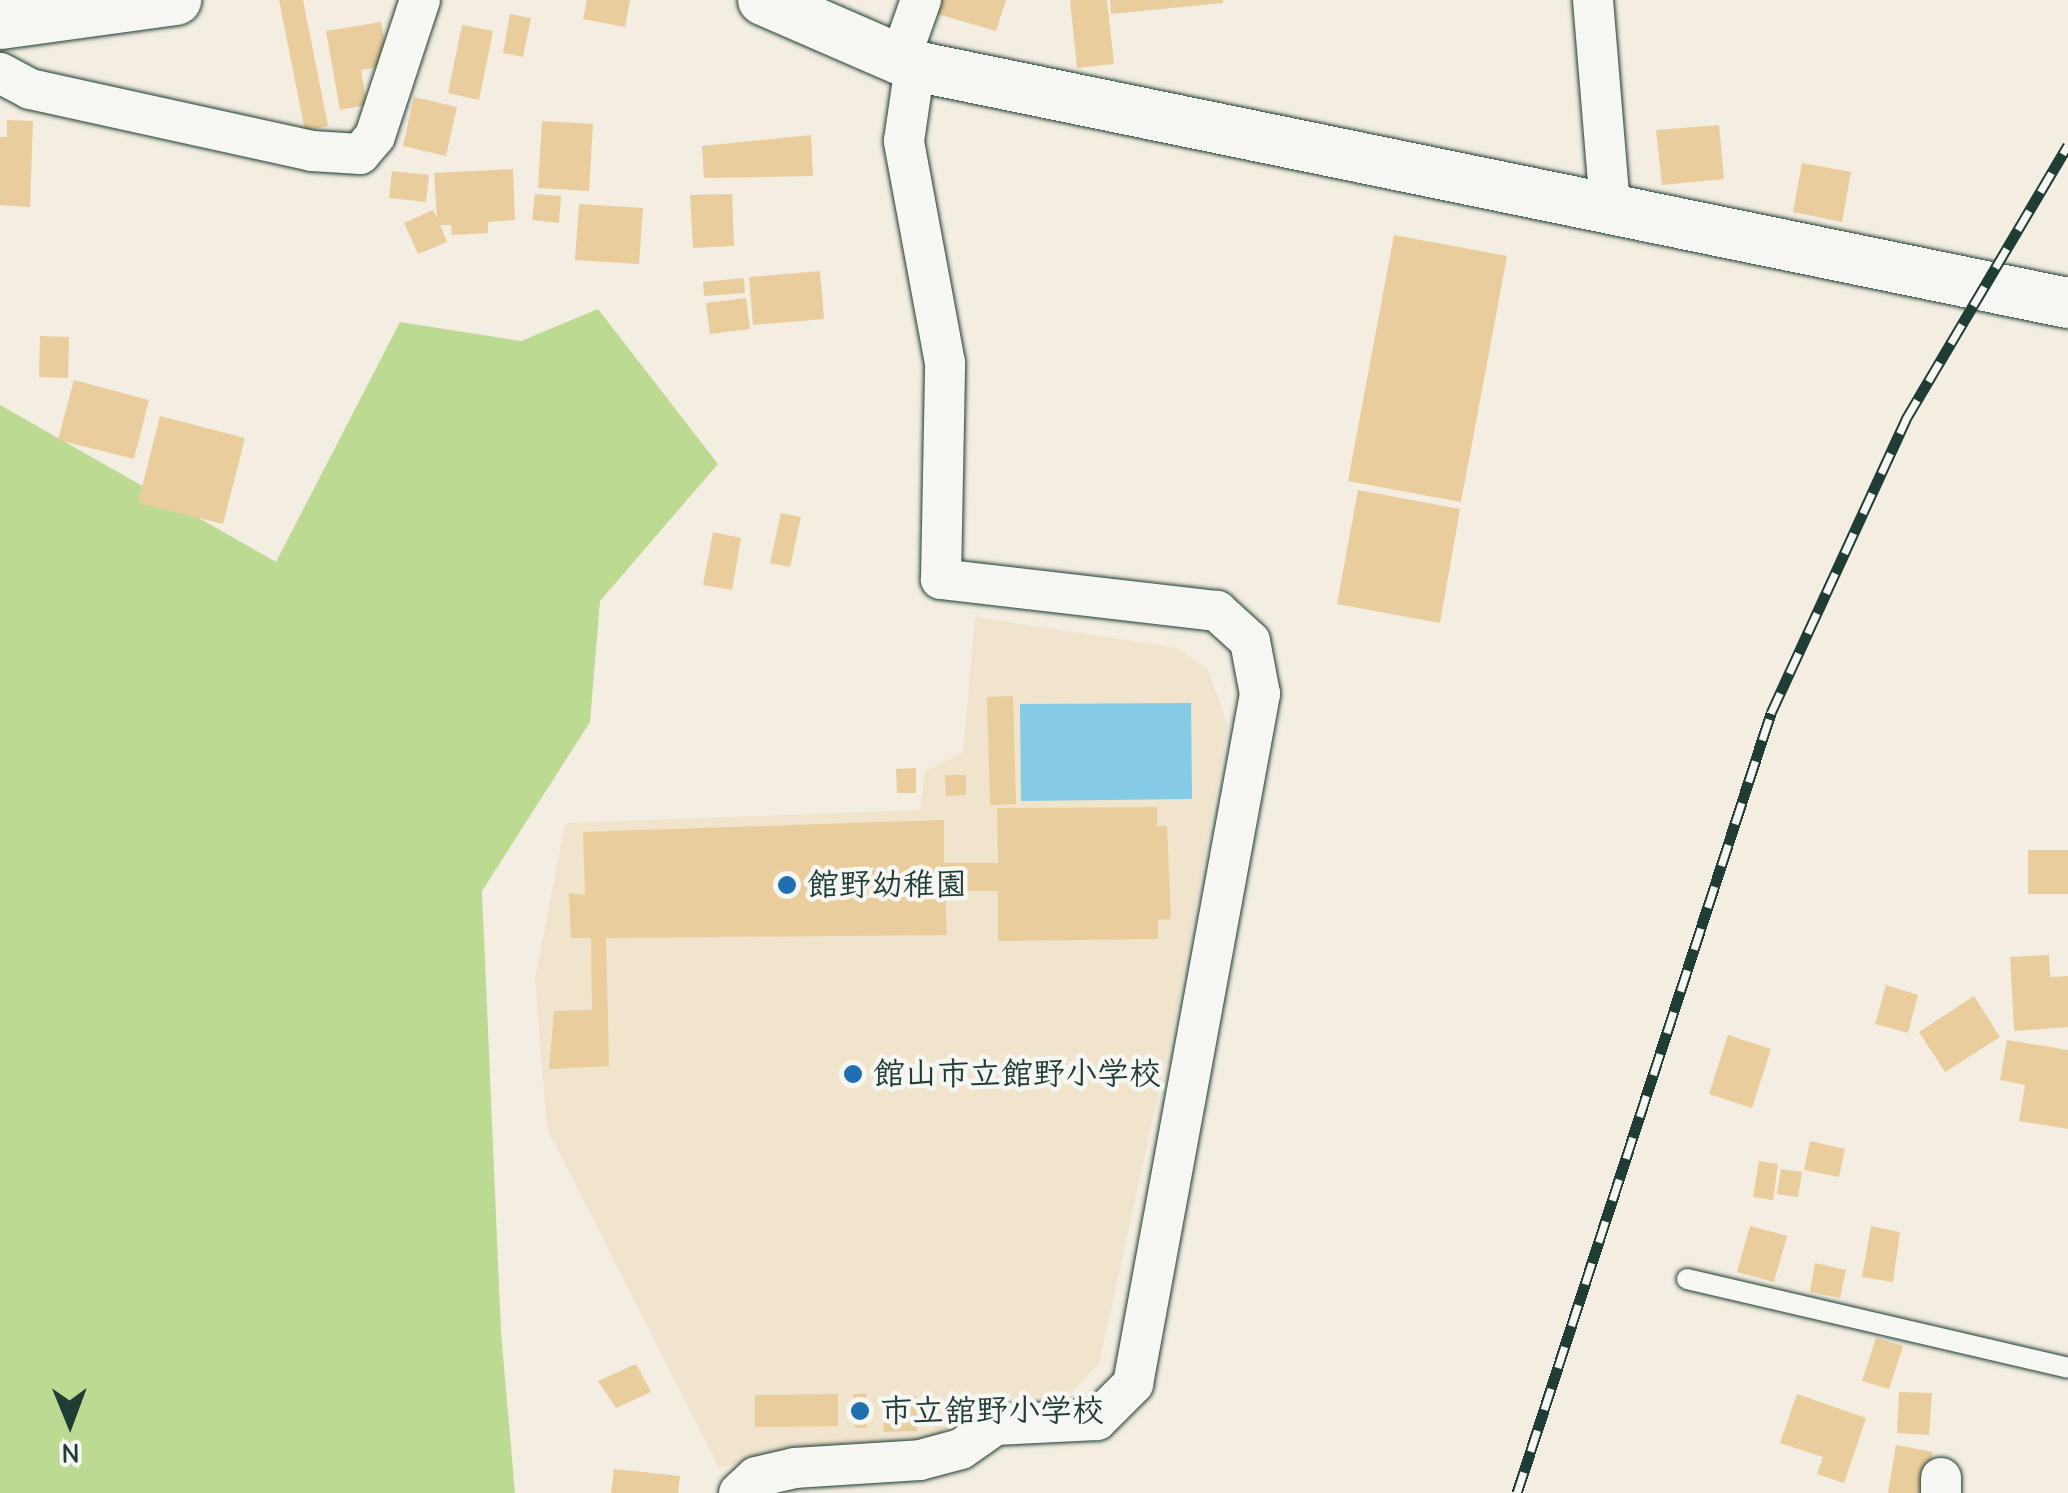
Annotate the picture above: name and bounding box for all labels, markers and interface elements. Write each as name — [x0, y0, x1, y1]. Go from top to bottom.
place label: 館野幼稚園 — [807, 866, 967, 904]
marker: 館野幼稚園 — [776, 874, 798, 896]
place label: 館山市立館野小学校 — [873, 1055, 1161, 1093]
marker: 館山市立館野小学校 — [842, 1063, 864, 1085]
north arrow — [20, 1373, 120, 1473]
place label: 市立舘野小学校 — [880, 1392, 1104, 1430]
marker: 市立舘野小学校 — [849, 1400, 871, 1422]
text: N — [61, 1437, 80, 1469]

